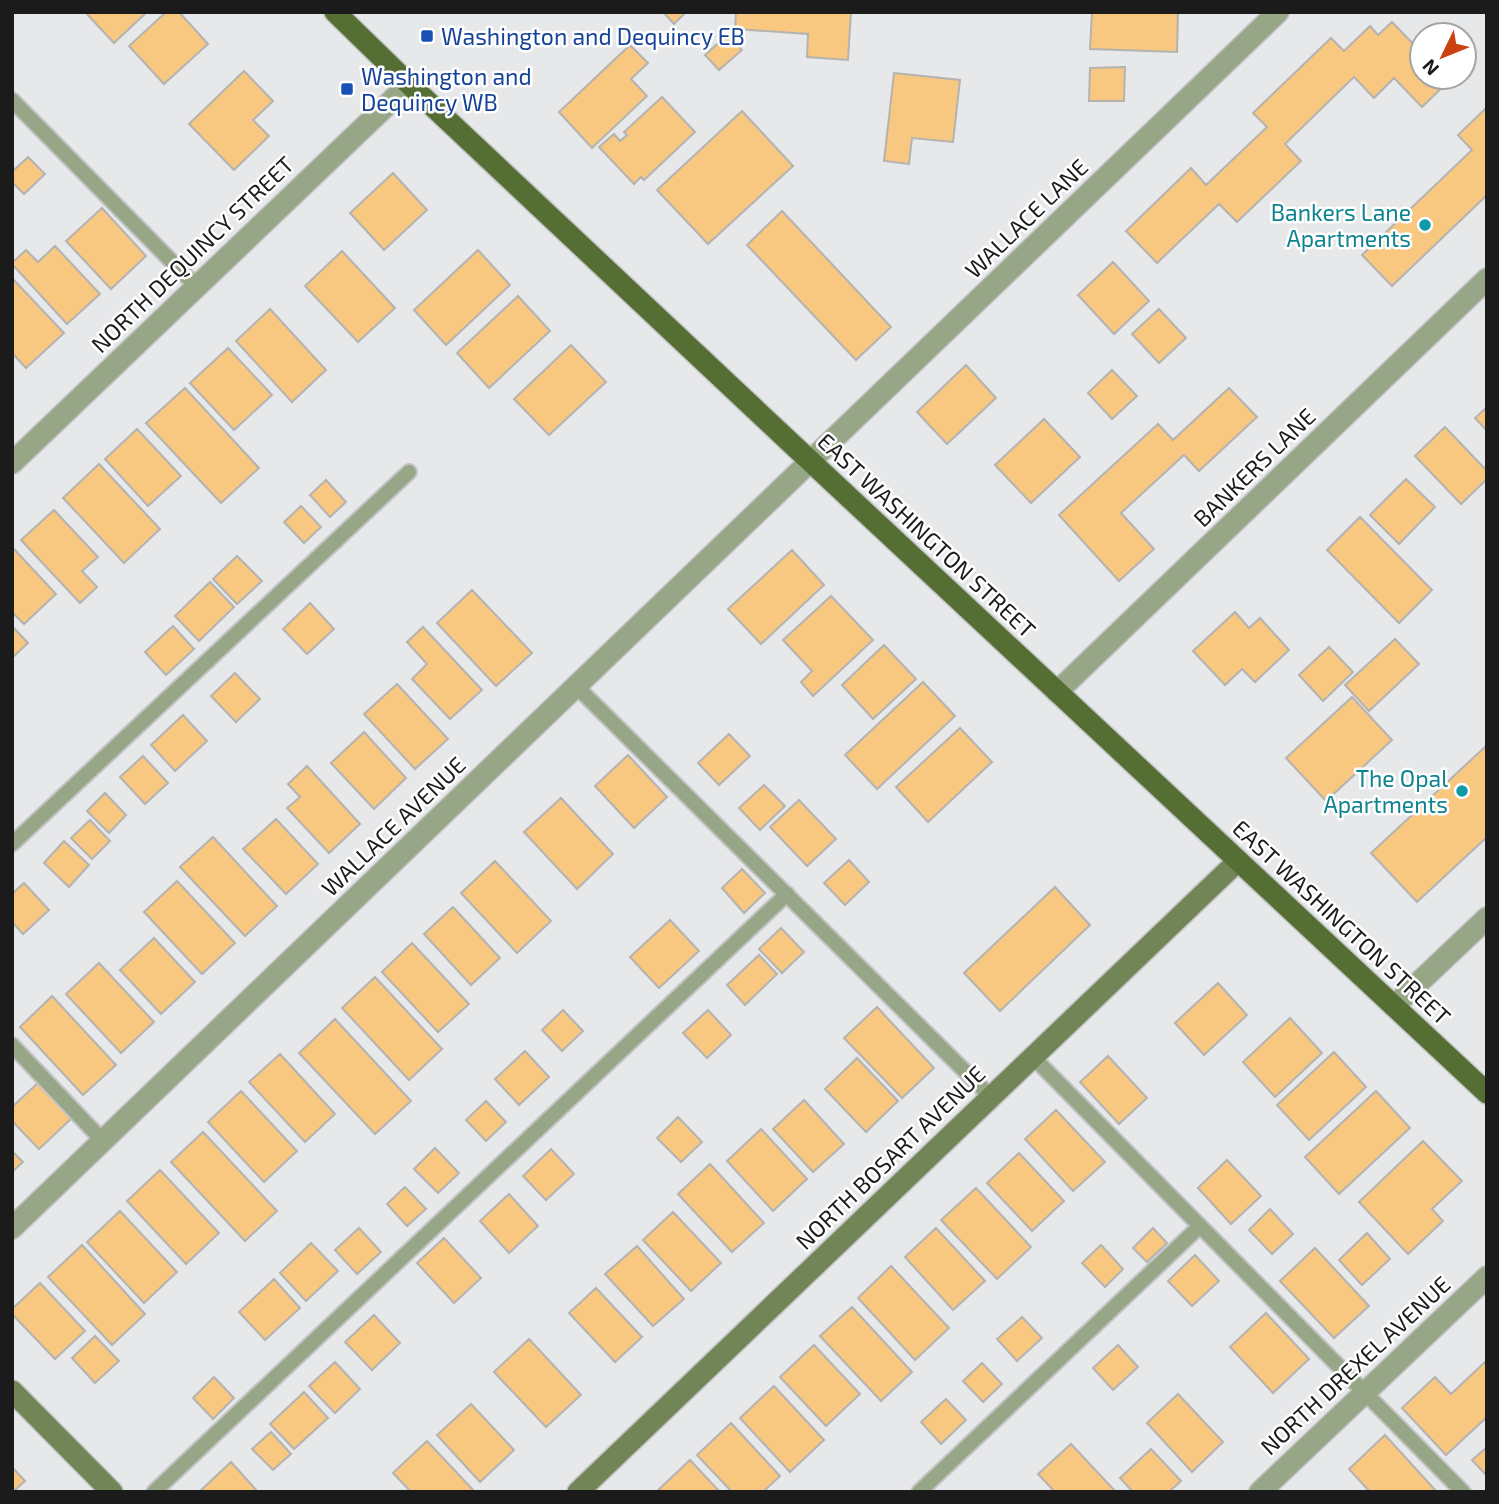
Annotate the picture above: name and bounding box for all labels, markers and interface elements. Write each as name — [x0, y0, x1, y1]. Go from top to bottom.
north arrow — [1408, 21, 1478, 91]
place label: Washington and Dequincy EB — [441, 22, 745, 50]
marker: Washington and Dequincy EB — [419, 28, 435, 44]
text: N — [1417, 55, 1443, 81]
place label: Washington and Dequincy WB — [361, 62, 532, 116]
marker: Washington and Dequincy WB — [339, 81, 355, 97]
street label: NORTH DEQUINCY STREET — [85, 150, 299, 358]
street label: WALLACE LANE — [959, 152, 1093, 284]
place label: Bankers Lane Apartments — [1271, 198, 1411, 252]
marker: Bankers Lane Apartments — [1417, 217, 1433, 233]
street label: BANKERS LANE — [1187, 402, 1321, 532]
street label: EAST WASHINGTON STREET — [812, 427, 1042, 643]
street label: WALLACE AVENUE — [315, 750, 471, 902]
place label: The Opal Apartments — [1323, 764, 1448, 818]
marker: The Opal Apartments — [1454, 783, 1470, 799]
street label: EAST WASHINGTON STREET — [1227, 814, 1457, 1030]
street label: NORTH BOSART AVENUE — [789, 1059, 991, 1255]
street label: NORTH DREXEL AVENUE — [1254, 1270, 1456, 1460]

